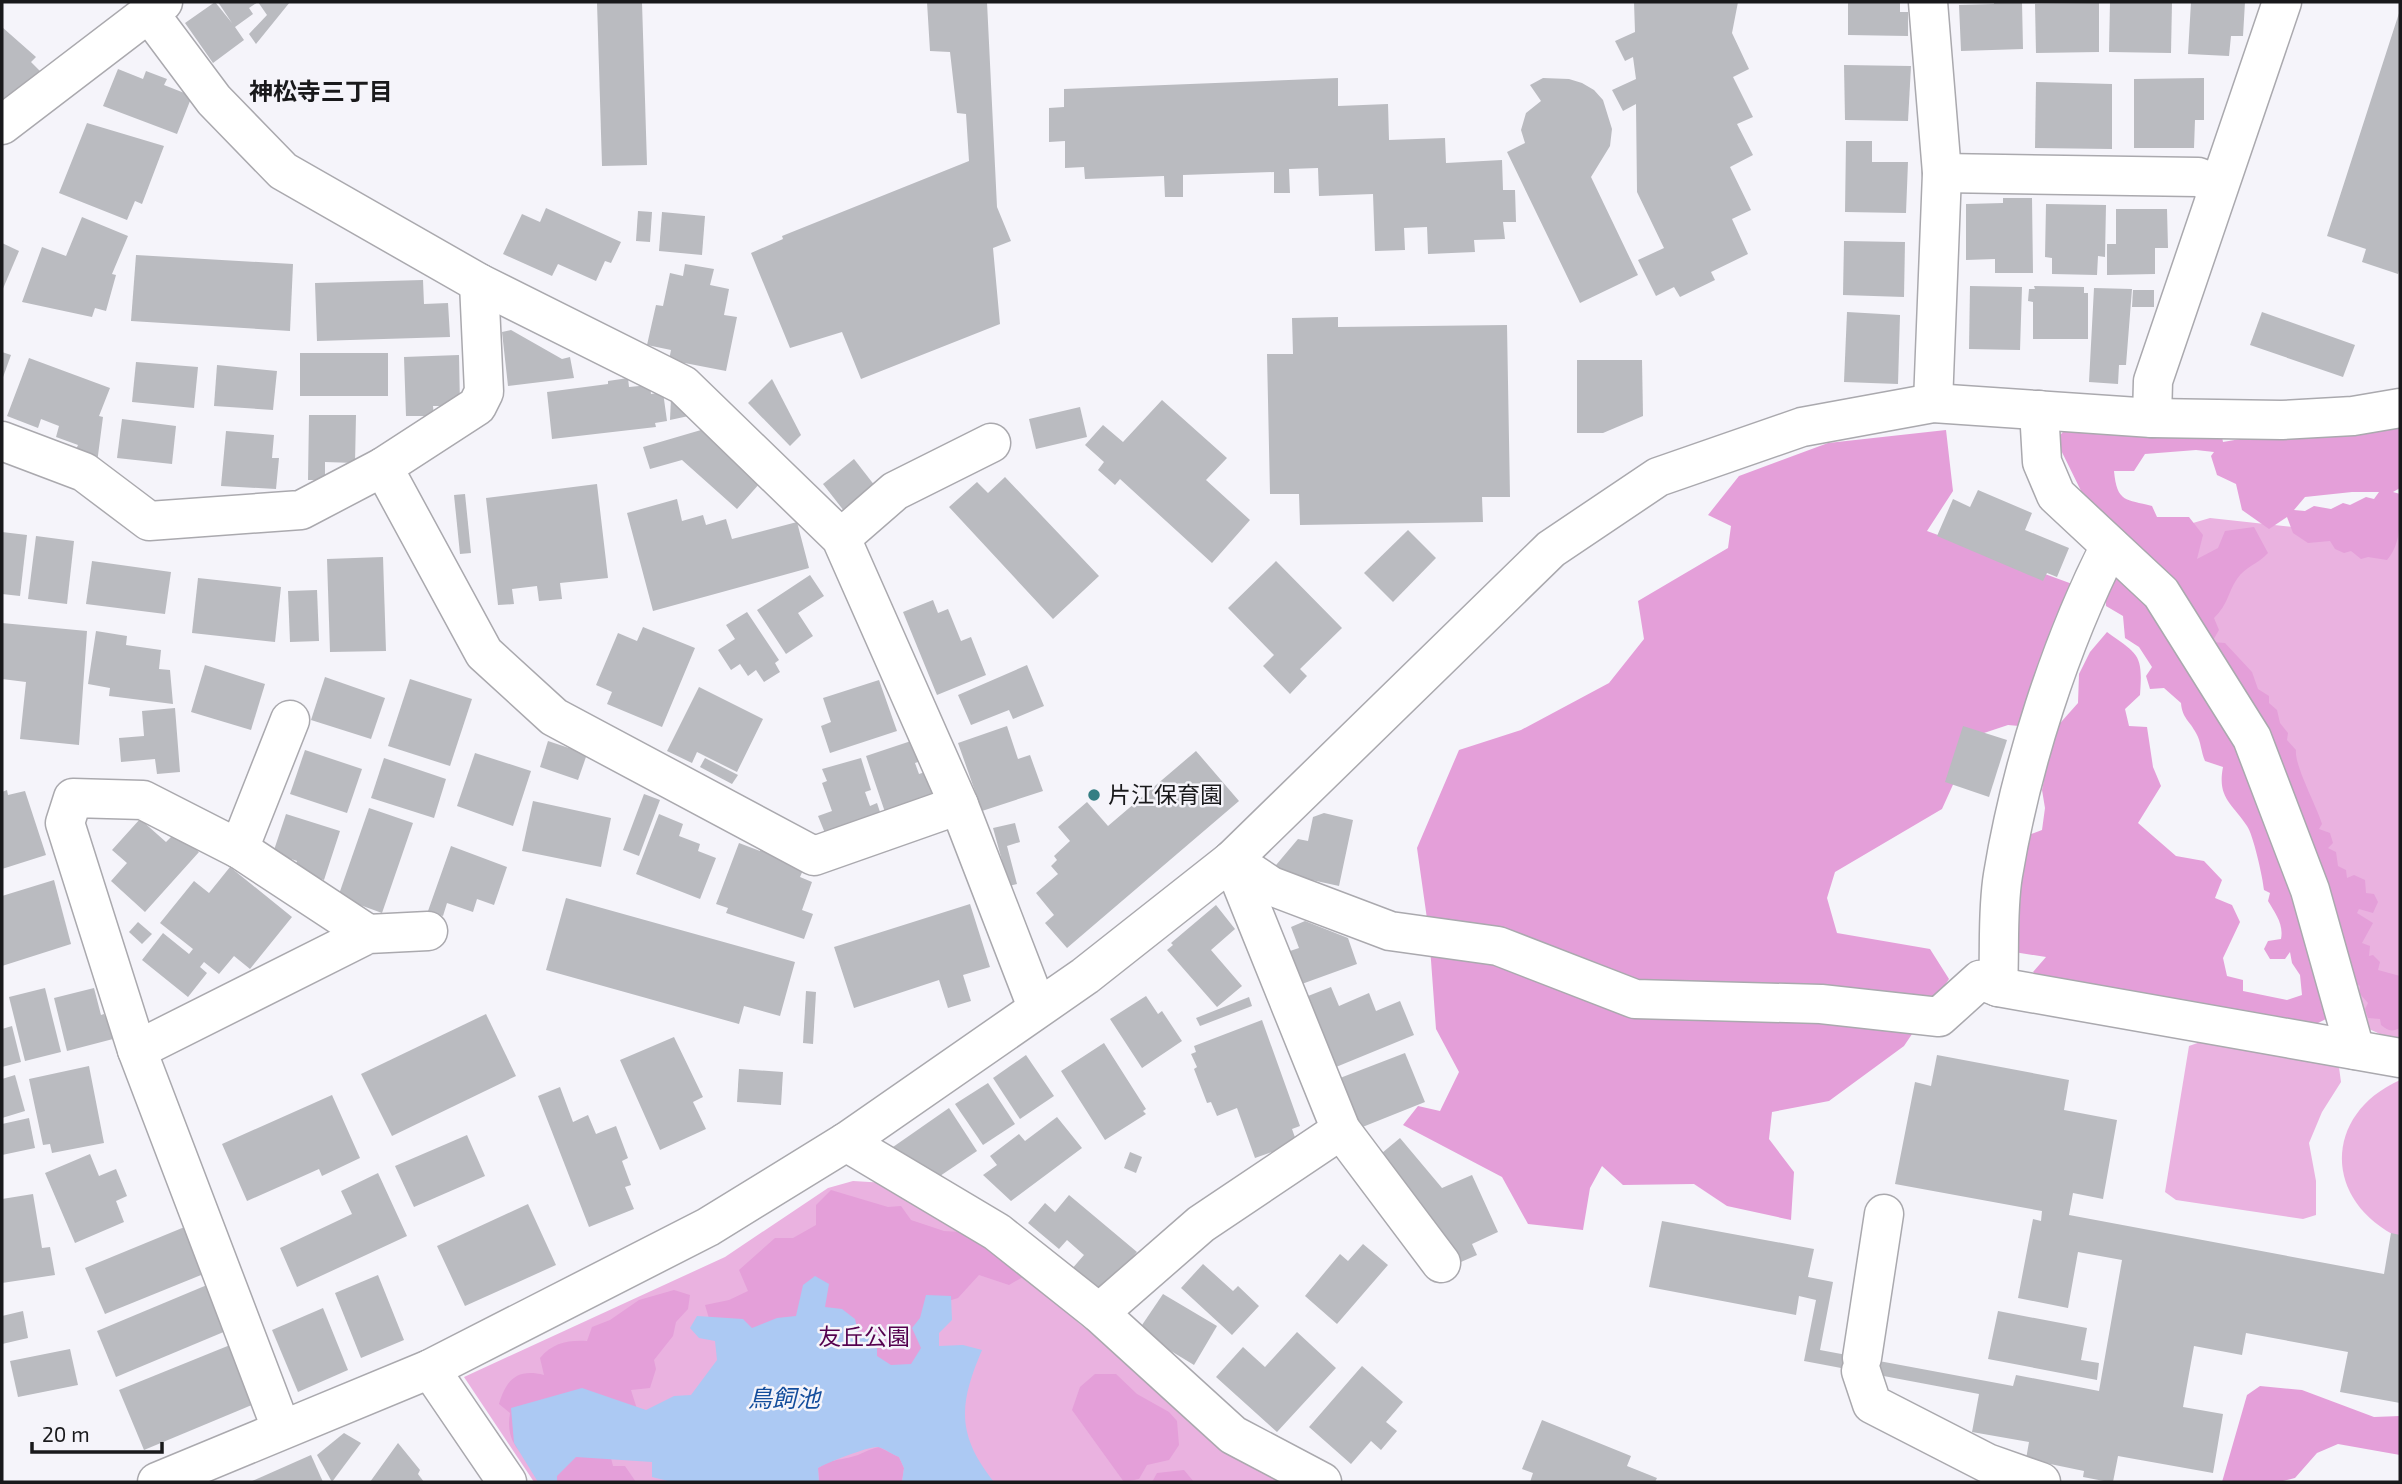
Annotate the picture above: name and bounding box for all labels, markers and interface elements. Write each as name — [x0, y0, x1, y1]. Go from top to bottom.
district label: 神松寺三丁目 — [249, 76, 393, 105]
place label: 片江保育園 — [1108, 780, 1223, 808]
marker: 片江保育園 — [1086, 787, 1102, 803]
park label: 友丘公園 — [818, 1322, 910, 1350]
water label: 鳥飼池 — [748, 1383, 822, 1412]
scale bar — [32, 1410, 161, 1454]
text: 20 m — [42, 1421, 90, 1446]

